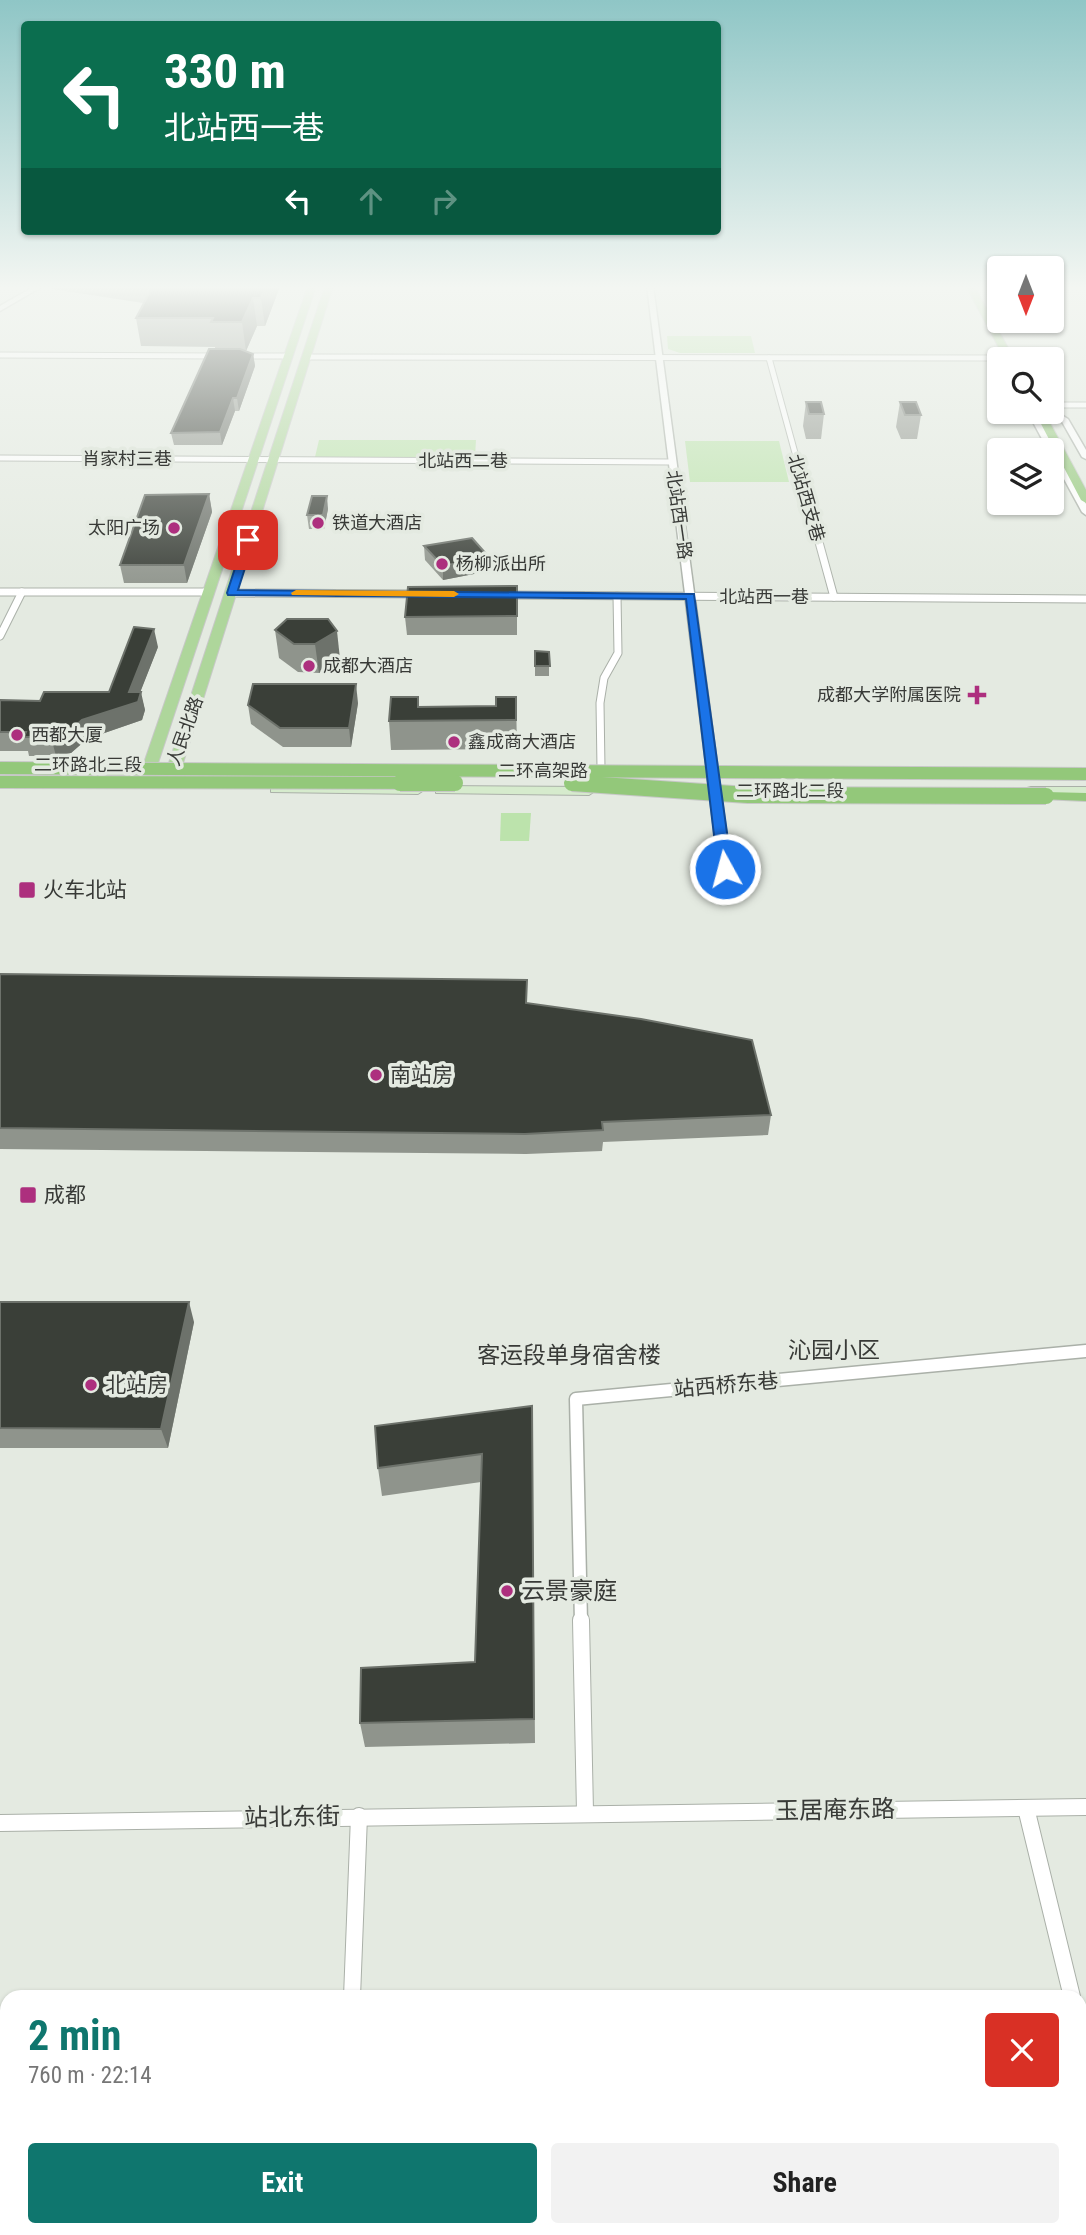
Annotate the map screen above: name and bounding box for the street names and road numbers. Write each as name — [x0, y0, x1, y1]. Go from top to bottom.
street label: 肖家村三巷 — [82, 448, 172, 469]
street label: 北站西二巷 — [418, 450, 508, 471]
street label: 北站西支巷 — [784, 452, 829, 544]
street label: 北站西一路 — [663, 469, 696, 561]
street label: 北站西一巷 — [719, 586, 809, 607]
street label: 人民北路 — [162, 693, 207, 768]
street label: 二环路北三段 — [34, 754, 142, 775]
street label: 二环高架路 — [498, 760, 588, 781]
street label: 二环路北二段 — [736, 780, 844, 801]
street label: 站西桥东巷 — [673, 1368, 779, 1402]
street label: 玉居庵东路 — [775, 1795, 895, 1825]
street label: 站北东街 — [244, 1802, 340, 1832]

